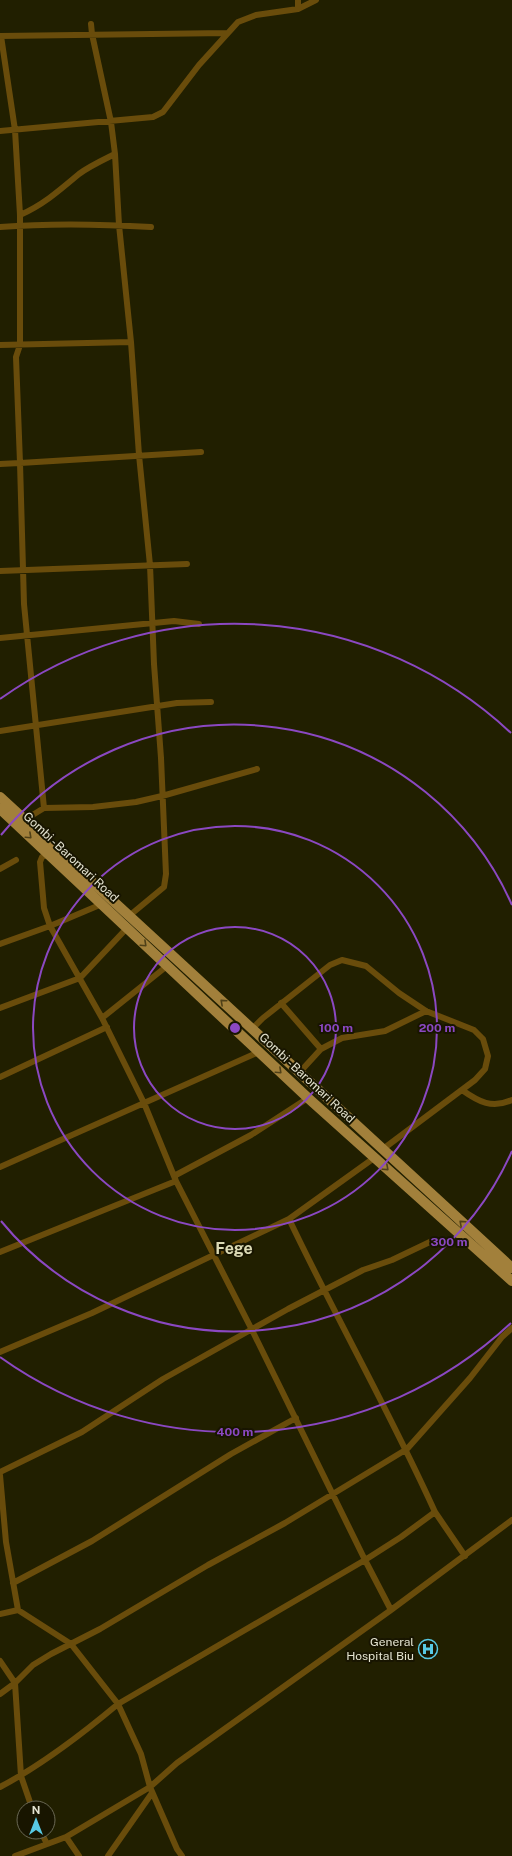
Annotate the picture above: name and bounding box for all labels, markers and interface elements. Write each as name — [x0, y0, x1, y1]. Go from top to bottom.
street label: Gombi - Baromari Road — [20, 809, 122, 905]
one-way arrow — [24, 831, 31, 838]
one-way arrow — [139, 939, 147, 947]
one-way arrow — [220, 1000, 227, 1007]
centre of rings — [228, 1021, 242, 1035]
text: 100 m — [319, 1021, 353, 1035]
text: 200 m — [419, 1021, 455, 1035]
street label: Gombi - Baromari Road — [256, 1030, 358, 1126]
one-way arrow — [275, 1066, 282, 1073]
one-way arrow — [381, 1164, 389, 1171]
one-way arrow — [460, 1221, 467, 1228]
text: 300 m — [431, 1235, 468, 1249]
district label: Fege — [215, 1239, 253, 1258]
text: 400 m — [217, 1425, 254, 1439]
place label: General Hospital Biu — [346, 1635, 414, 1663]
hospital icon: General Hospital Biu — [417, 1638, 439, 1660]
north arrow — [16, 1800, 56, 1840]
text: N — [32, 1804, 40, 1816]

